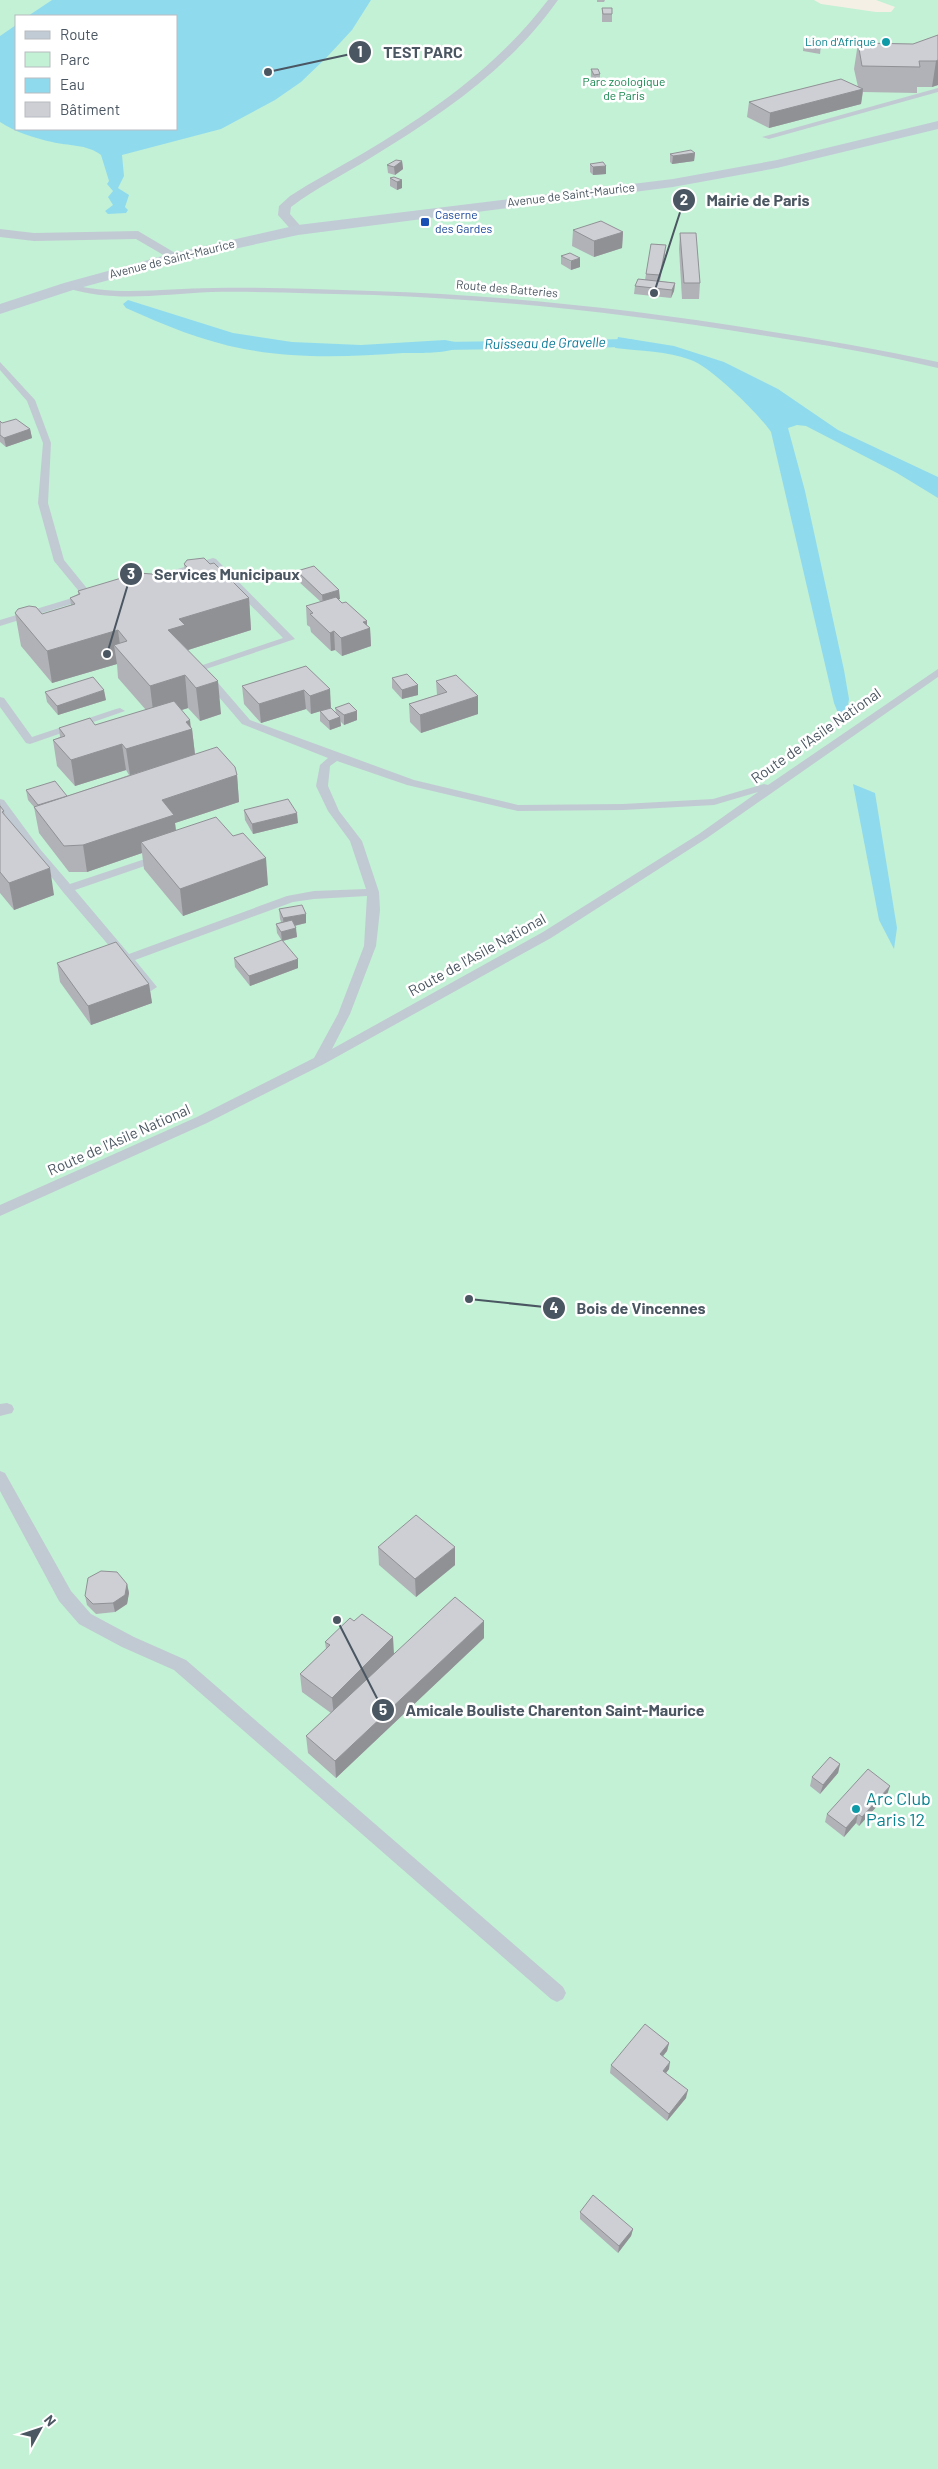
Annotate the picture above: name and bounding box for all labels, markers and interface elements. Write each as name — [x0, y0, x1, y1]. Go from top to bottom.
legend — [15, 15, 178, 130]
text: Route — [60, 25, 99, 43]
place label: Lion d'Afrique — [805, 34, 876, 48]
marker: Lion d'Afrique — [880, 36, 892, 48]
callout: TEST PARC — [348, 37, 472, 68]
text: 1 — [357, 42, 363, 60]
text: TEST PARC — [383, 42, 463, 61]
text: Parc — [60, 50, 90, 68]
park label: Parc zoologique de Paris — [583, 74, 665, 102]
text: Eau — [60, 75, 85, 93]
text: Bâtiment — [60, 100, 120, 118]
street label: Avenue de Saint-Maurice — [506, 179, 636, 209]
callout: Mairie de Paris — [672, 185, 820, 216]
text: 2 — [680, 190, 688, 208]
text: Mairie de Paris — [706, 190, 810, 209]
place label: Caserne des Gardes — [435, 207, 493, 235]
marker: Caserne des Gardes — [419, 216, 431, 228]
street label: Avenue de Saint-Maurice — [108, 236, 236, 280]
street label: Route des Batteries — [456, 277, 559, 299]
water label: Ruisseau de Gravelle — [484, 333, 606, 352]
callout: Services Municipaux — [119, 559, 310, 590]
text: 3 — [127, 564, 135, 582]
text: Services Municipaux — [154, 564, 300, 583]
street label: Route de l'Asile National — [747, 684, 884, 787]
street label: Route de l'Asile National — [405, 909, 548, 999]
street label: Route de l'Asile National — [44, 1099, 193, 1179]
callout: Bois de Vincennes — [542, 1293, 716, 1324]
text: 4 — [549, 1298, 559, 1316]
text: Bois de Vincennes — [576, 1298, 706, 1317]
callout: Amicale Bouliste Charenton Saint-Maurice — [370, 1695, 714, 1726]
text: 5 — [379, 1700, 387, 1718]
text: Amicale Bouliste Charenton Saint-Maurice — [406, 1700, 705, 1719]
place label: Arc Club Paris 12 — [866, 1787, 931, 1830]
marker: Arc Club Paris 12 — [850, 1803, 862, 1815]
north arrow — [15, 2404, 65, 2454]
text: N — [41, 2411, 60, 2429]

